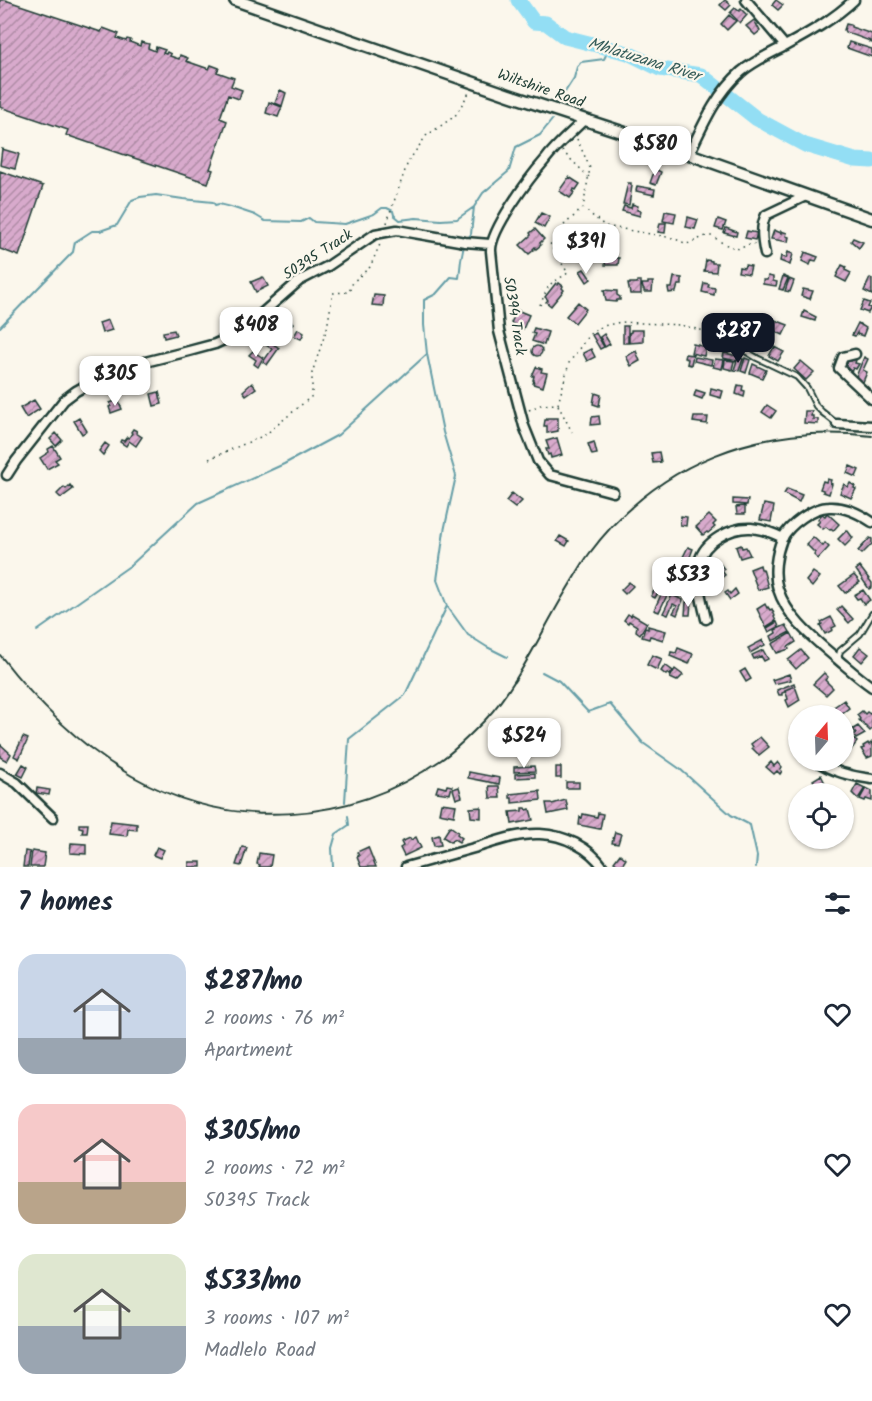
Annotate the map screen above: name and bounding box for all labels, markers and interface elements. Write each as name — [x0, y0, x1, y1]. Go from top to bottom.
water label: Mhlatuzana River — [585, 31, 707, 90]
street label: Wiltshire Road — [494, 63, 588, 115]
pin: $580 — [619, 126, 691, 177]
text: $580 — [633, 129, 677, 161]
street label: 50395 Track — [278, 223, 359, 287]
pin: $391 — [550, 224, 622, 275]
text: $391 — [567, 227, 605, 259]
street label: 50394 Track — [496, 275, 532, 358]
pin: $408 — [220, 307, 292, 358]
text: $408 — [234, 310, 278, 342]
pin: $287 — [702, 313, 774, 364]
text: $287 — [716, 316, 760, 348]
pin: $305 — [79, 356, 151, 407]
text: $305 — [93, 359, 137, 391]
pin: $533 — [652, 557, 724, 608]
text: $533 — [666, 560, 710, 592]
north arrow — [788, 705, 854, 771]
map controls — [788, 705, 854, 849]
pin: $524 — [488, 718, 560, 769]
text: $524 — [502, 721, 546, 753]
button: locate — [788, 783, 854, 849]
text: 7 homes — [18, 882, 113, 924]
icon: filters — [821, 887, 854, 920]
text: $287/mo — [204, 961, 303, 1003]
icon: home — [66, 978, 138, 1050]
icon: heart — [821, 998, 854, 1031]
text: 2 rooms · 76 m² — [204, 1003, 344, 1035]
text: Apartment — [204, 1035, 293, 1067]
text: $305/mo — [204, 1111, 301, 1153]
icon: home — [66, 1128, 138, 1200]
icon: heart — [821, 1148, 854, 1181]
text: 2 rooms · 72 m² — [204, 1153, 345, 1185]
text: 50395 Track — [204, 1185, 310, 1217]
text: $533/mo — [204, 1261, 301, 1303]
icon: home — [66, 1278, 138, 1350]
icon: heart — [821, 1298, 854, 1331]
text: 3 rooms · 107 m² — [204, 1303, 349, 1335]
text: Madlelo Road — [204, 1335, 315, 1367]

